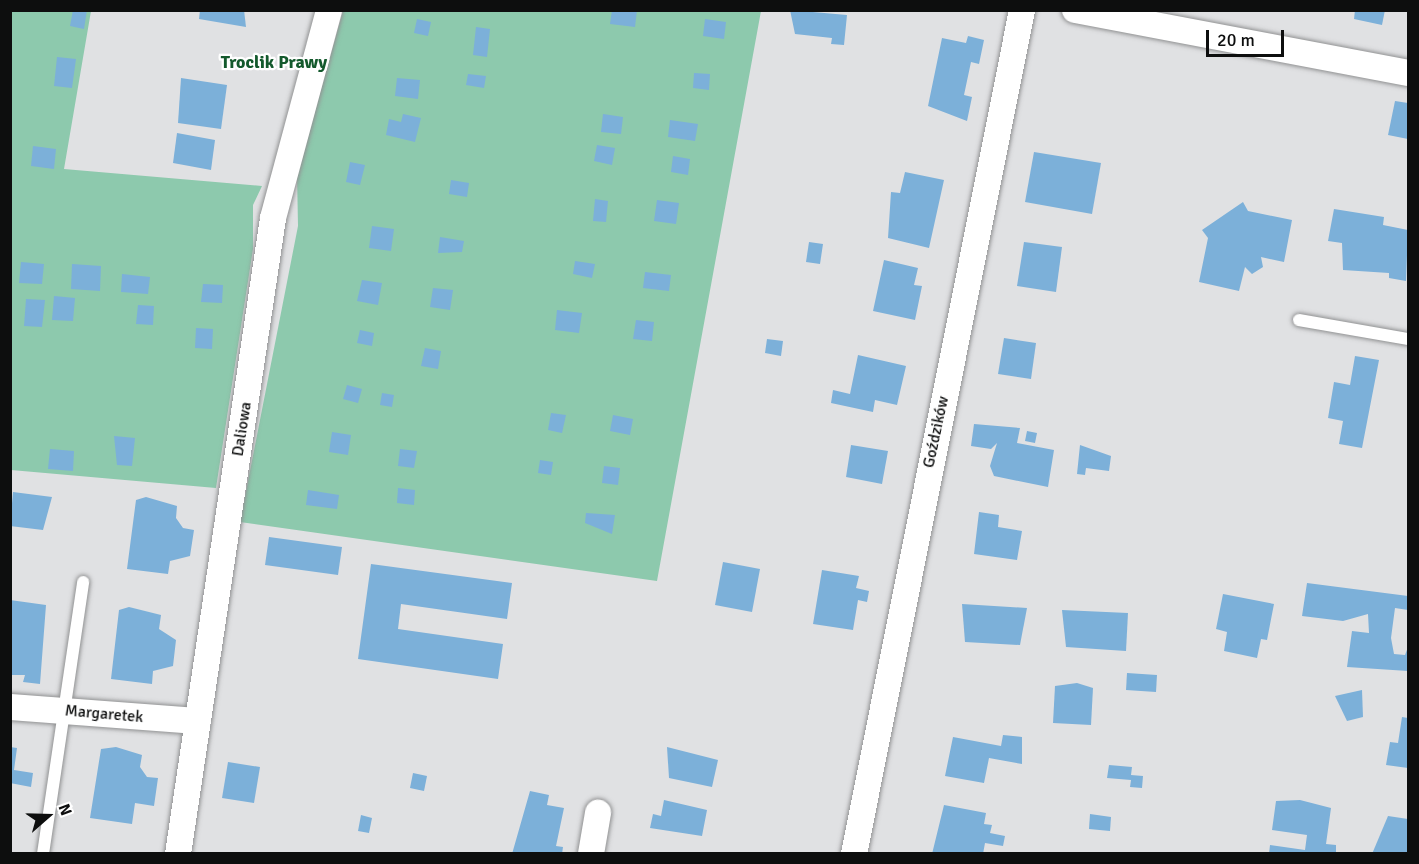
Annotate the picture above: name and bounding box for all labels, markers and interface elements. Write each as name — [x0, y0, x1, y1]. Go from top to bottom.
scale bar — [1209, 18, 1287, 56]
text: 20 m — [1217, 29, 1255, 51]
district label: Troclik Prawy — [221, 51, 327, 73]
street label: Goździków — [919, 394, 953, 470]
street label: Daliowa — [228, 400, 256, 458]
street label: Margaretek — [64, 701, 144, 727]
north arrow — [18, 786, 78, 846]
text: N — [54, 801, 76, 818]

